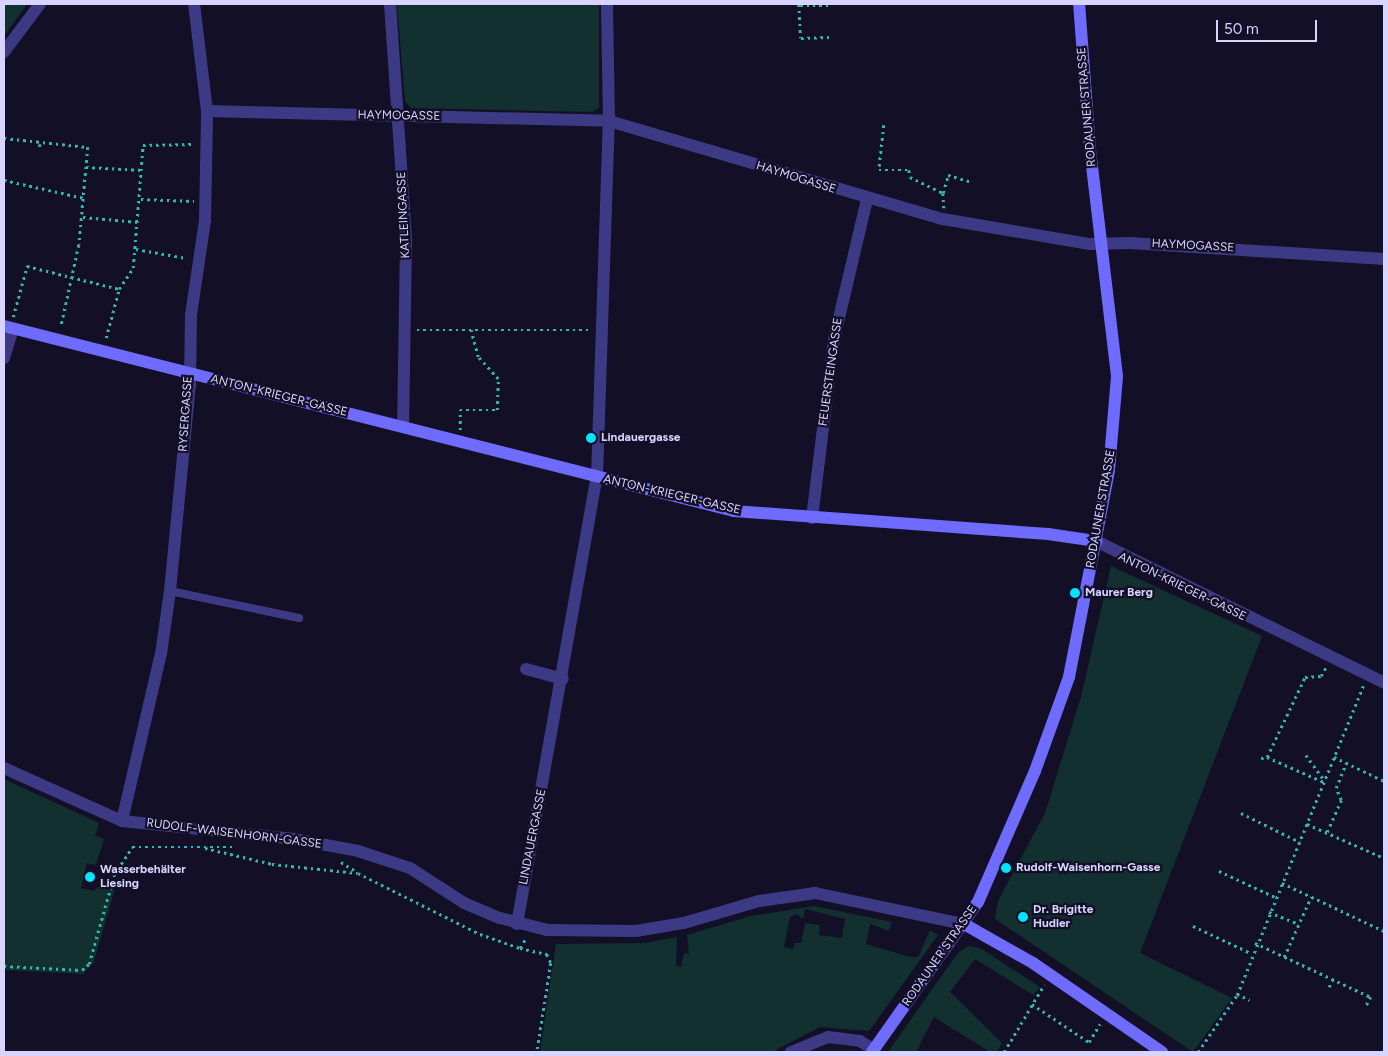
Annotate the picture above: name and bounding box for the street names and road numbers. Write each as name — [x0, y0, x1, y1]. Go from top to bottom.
street label: RODAUNER STRASSE — [1075, 47, 1099, 167]
street label: HAYMOGASSE — [358, 108, 440, 124]
street label: HAYMOGASSE — [754, 159, 838, 197]
street label: KATLEINGASSE — [395, 171, 413, 259]
street label: HAYMOGASSE — [1151, 237, 1235, 255]
street label: FEUERSTEINGASSE — [816, 317, 846, 427]
street label: ANTON-KRIEGER-GASSE — [209, 372, 349, 420]
street label: RYSERGASSE — [176, 376, 196, 452]
street label: RODAUNER STRASSE — [1083, 449, 1119, 569]
street label: ANTON-KRIEGER-GASSE — [602, 472, 742, 518]
street label: ANTON-KRIEGER-GASSE — [1116, 550, 1248, 624]
street label: LINDAUERGASSE — [517, 788, 549, 886]
street label: RUDOLF-WAISENHORN-GASSE — [145, 816, 323, 852]
street label: RODAUNER STRASSE — [900, 903, 980, 1009]

